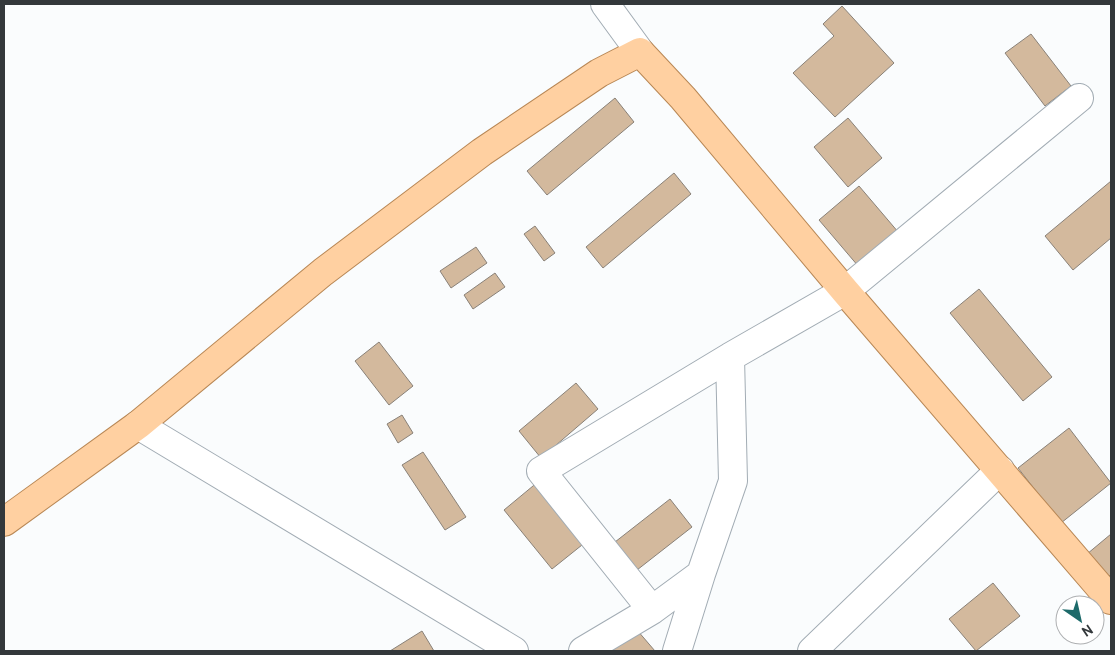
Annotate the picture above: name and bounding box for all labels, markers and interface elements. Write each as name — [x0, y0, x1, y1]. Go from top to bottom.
north arrow — [1055, 595, 1105, 645]
text: N — [1078, 620, 1095, 639]

